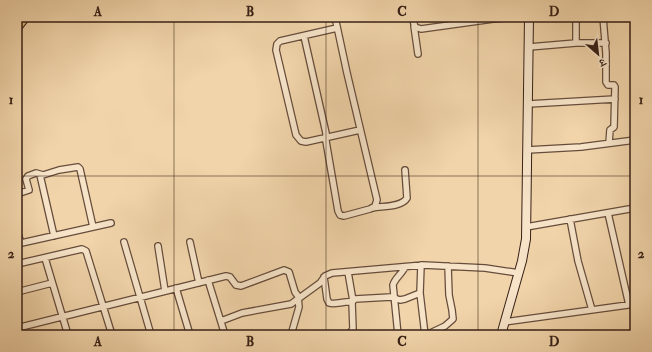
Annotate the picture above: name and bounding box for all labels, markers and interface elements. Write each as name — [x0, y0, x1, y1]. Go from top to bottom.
text: A — [93, 4, 103, 20]
text: B — [246, 4, 254, 20]
text: C — [397, 4, 407, 20]
text: D — [549, 4, 560, 20]
north arrow — [578, 34, 618, 74]
text: उ — [596, 55, 609, 70]
text: 1 — [9, 92, 14, 108]
text: 1 — [639, 92, 644, 108]
text: 2 — [8, 246, 15, 262]
text: 2 — [638, 246, 645, 262]
text: A — [93, 334, 103, 350]
text: B — [246, 334, 254, 350]
text: C — [397, 334, 407, 350]
text: D — [549, 334, 560, 350]

